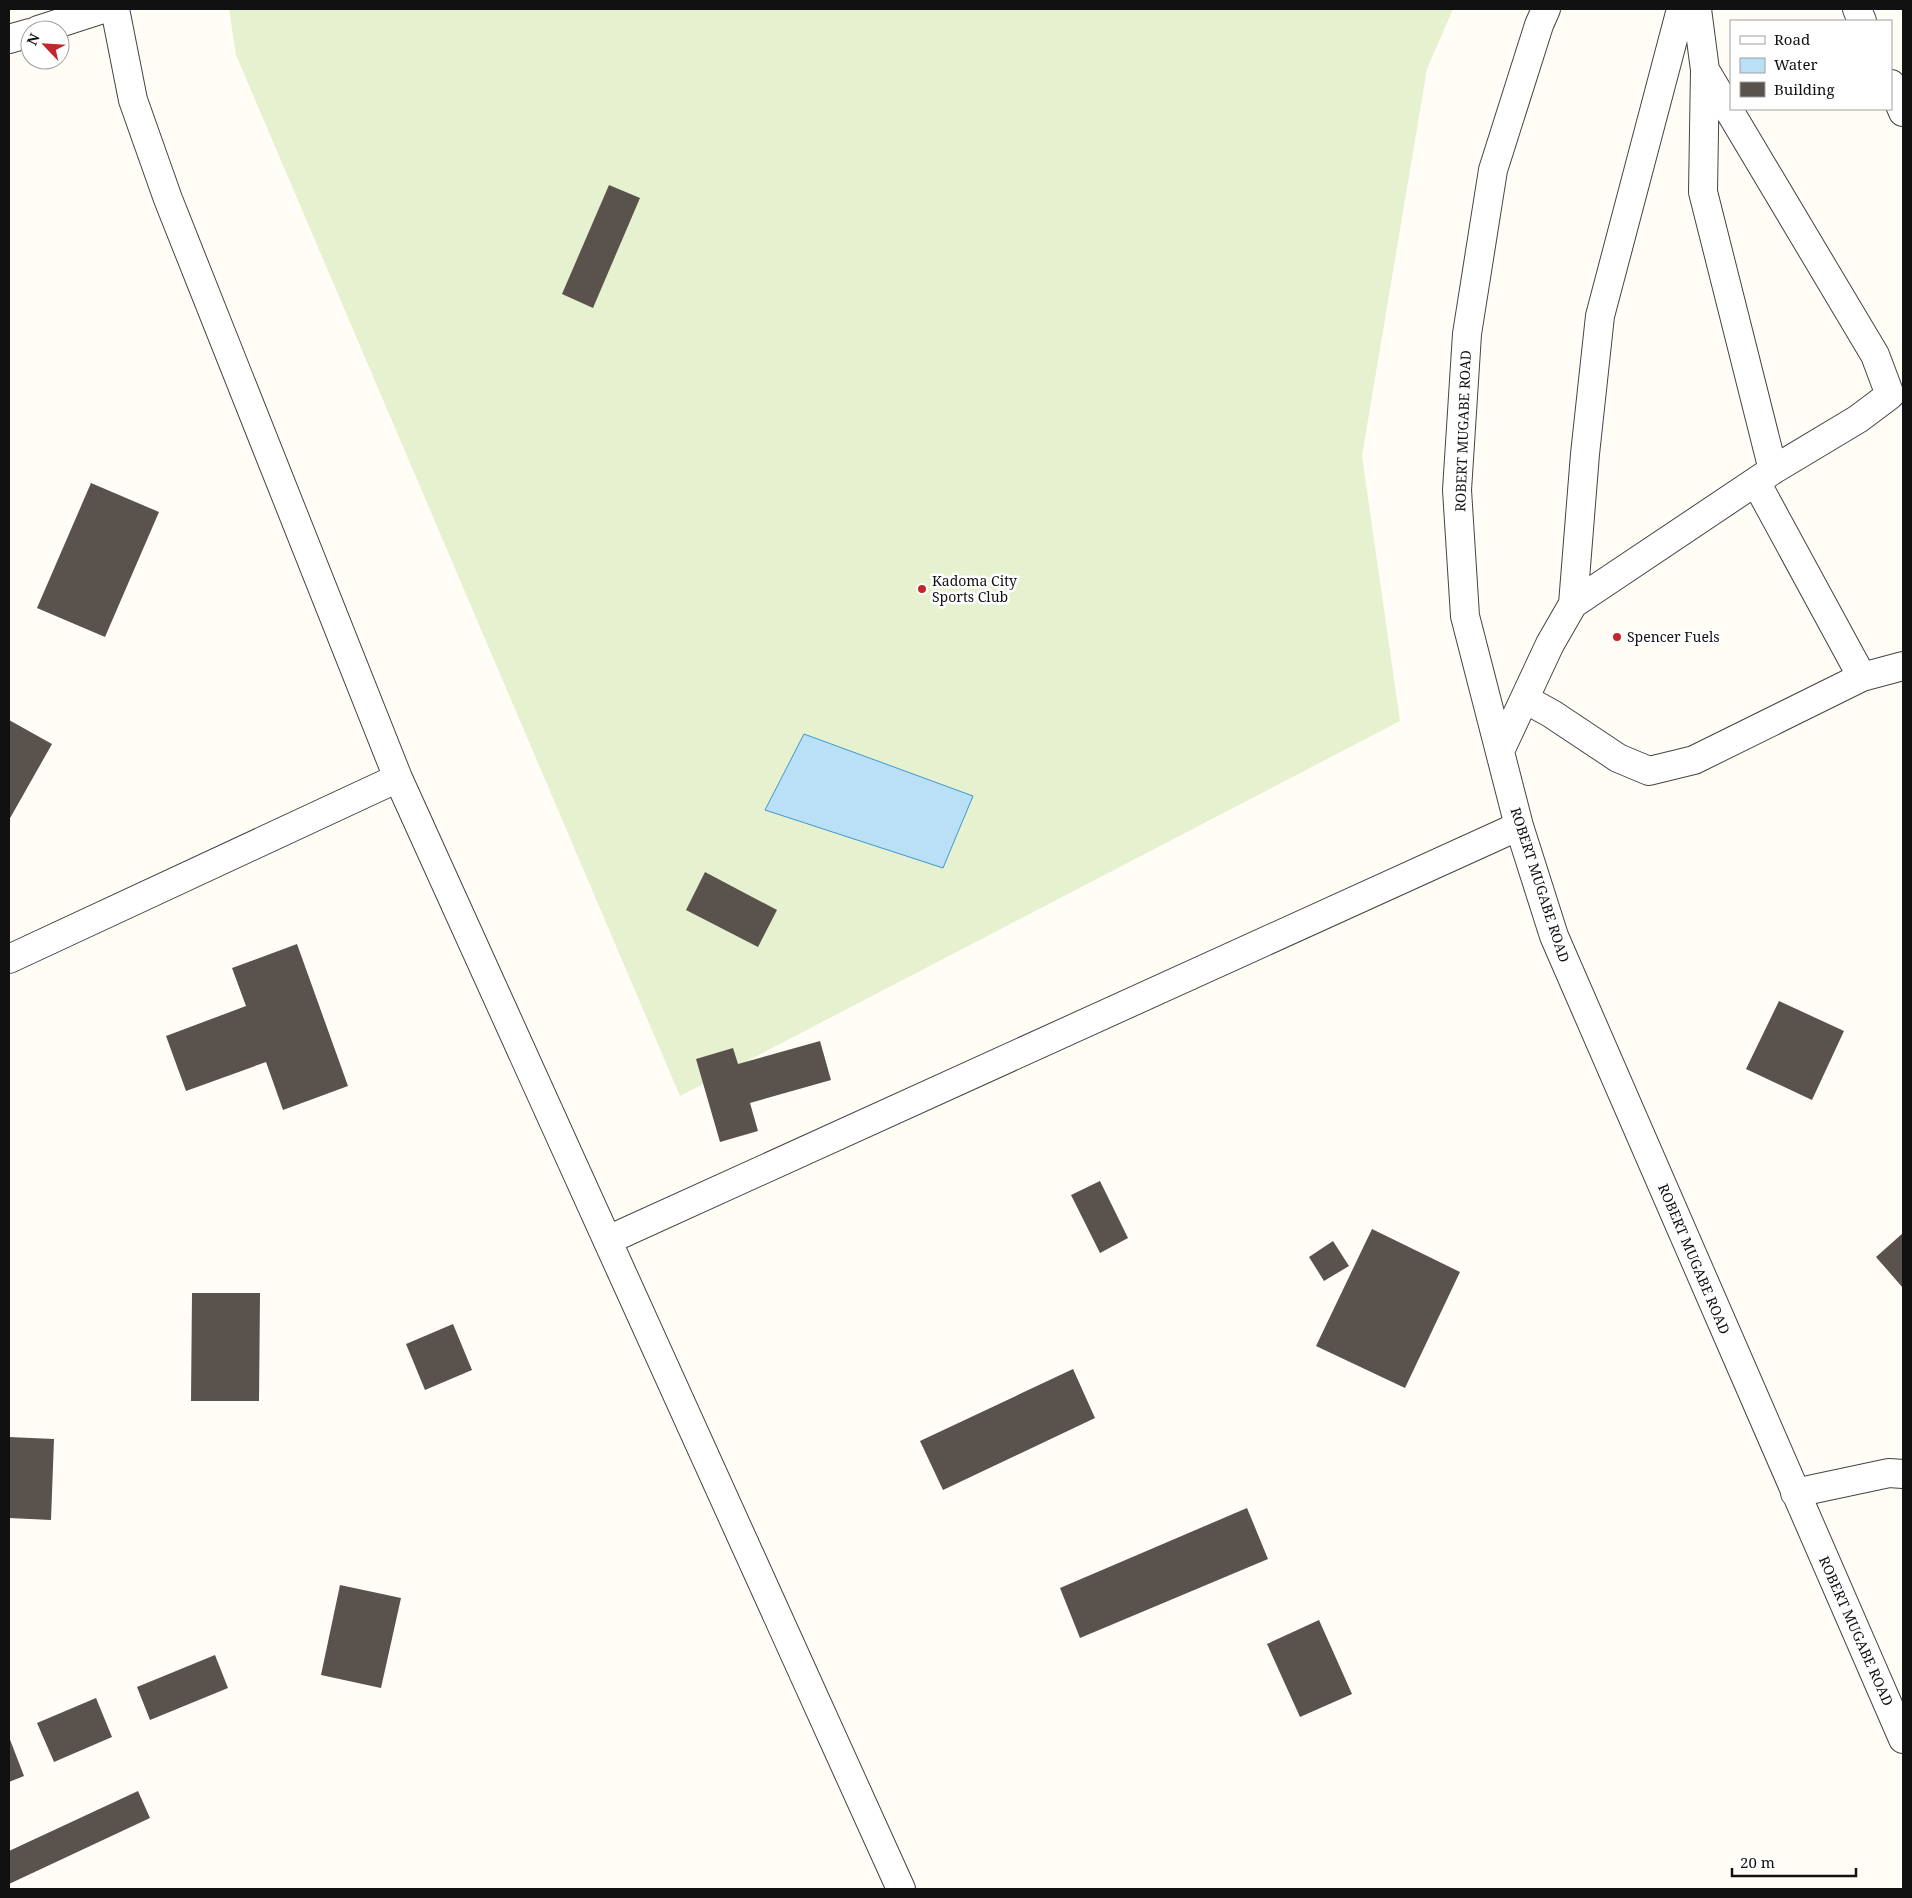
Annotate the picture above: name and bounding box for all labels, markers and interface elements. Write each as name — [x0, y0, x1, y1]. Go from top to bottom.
north arrow — [20, 20, 70, 70]
legend — [1730, 20, 1892, 110]
text: Road — [1774, 29, 1810, 49]
text: N — [22, 30, 44, 48]
text: Water — [1774, 54, 1817, 74]
text: Building — [1774, 79, 1835, 99]
street label: ROBERT MUGABE ROAD — [1450, 350, 1475, 512]
place label: Kadoma City Sports Club — [932, 571, 1017, 606]
marker: Kadoma City Sports Club — [916, 583, 928, 595]
place label: Spencer Fuels — [1627, 627, 1720, 646]
marker: Spencer Fuels — [1611, 631, 1623, 643]
street label: ROBERT MUGABE ROAD — [1506, 805, 1575, 965]
street label: ROBERT MUGABE ROAD — [1654, 1181, 1735, 1337]
street label: ROBERT MUGABE ROAD — [1815, 1553, 1898, 1709]
scale bar — [1732, 1846, 1856, 1878]
text: 20 m — [1740, 1852, 1775, 1872]

